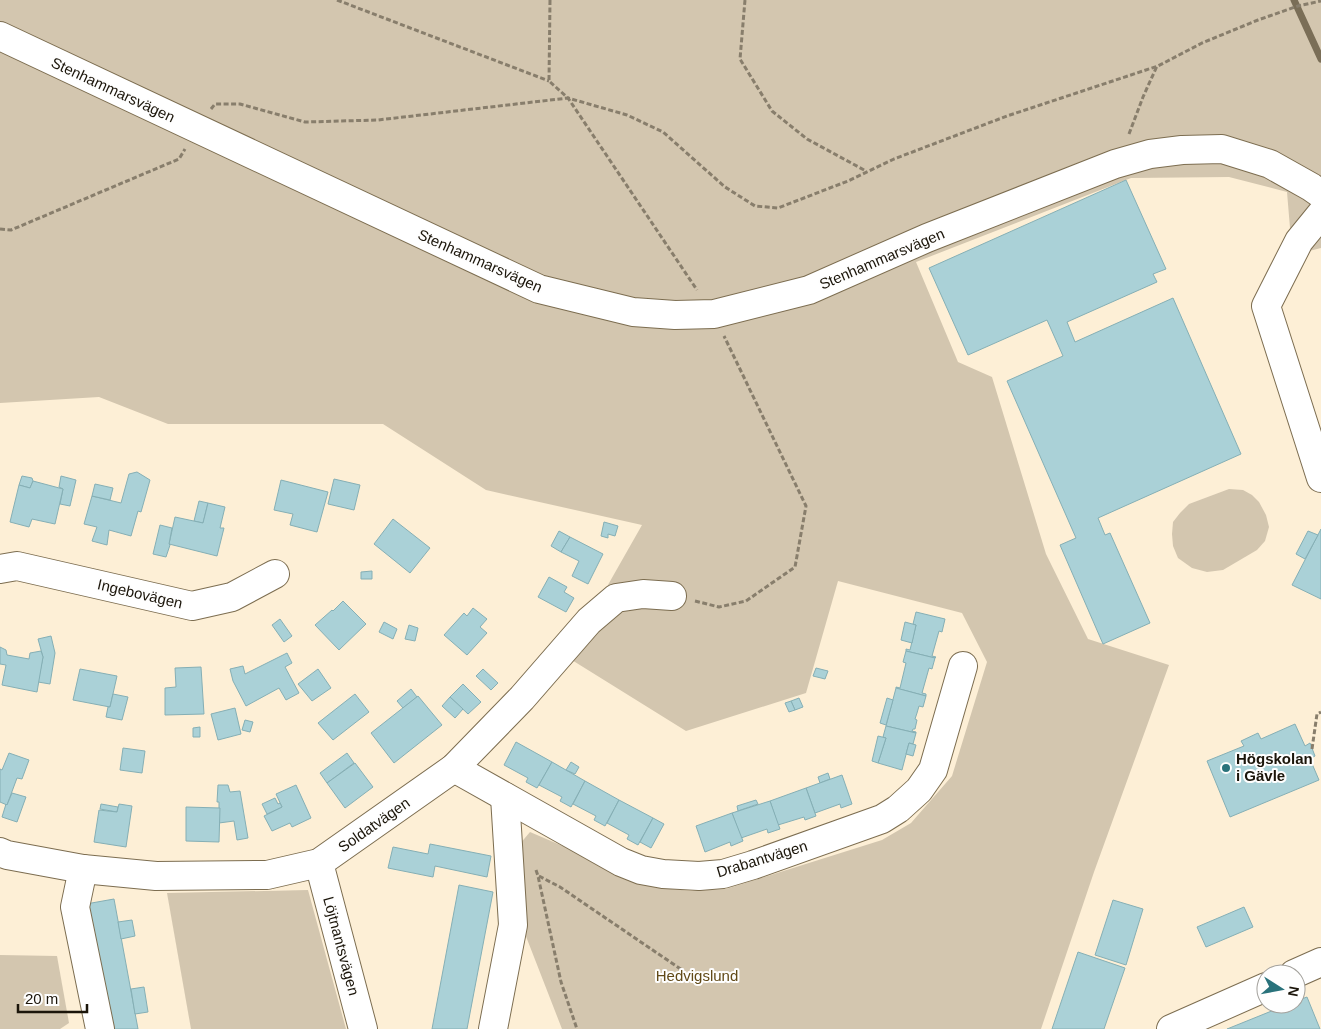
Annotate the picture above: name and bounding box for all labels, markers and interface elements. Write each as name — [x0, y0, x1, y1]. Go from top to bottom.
street label: Stenhammarsvägen — [49, 53, 178, 126]
street label: Stenhammarsvägen — [817, 224, 947, 293]
street label: Stenhammarsvägen — [415, 225, 545, 296]
street label: Ingebovägen — [96, 575, 184, 612]
place label: Högskolan i Gävle — [1236, 750, 1313, 784]
marker: Högskolan i Gävle — [1220, 762, 1232, 774]
street label: Soldatvägen — [335, 794, 413, 855]
street label: Drabantvägen — [714, 837, 809, 880]
street label: Löjtnantsvägen — [320, 895, 363, 997]
north arrow — [1256, 964, 1306, 1014]
park label: Hedvigslund — [656, 967, 738, 984]
scale bar — [18, 982, 86, 1014]
text: N — [1285, 985, 1303, 998]
text: 20 m — [25, 990, 58, 1007]

